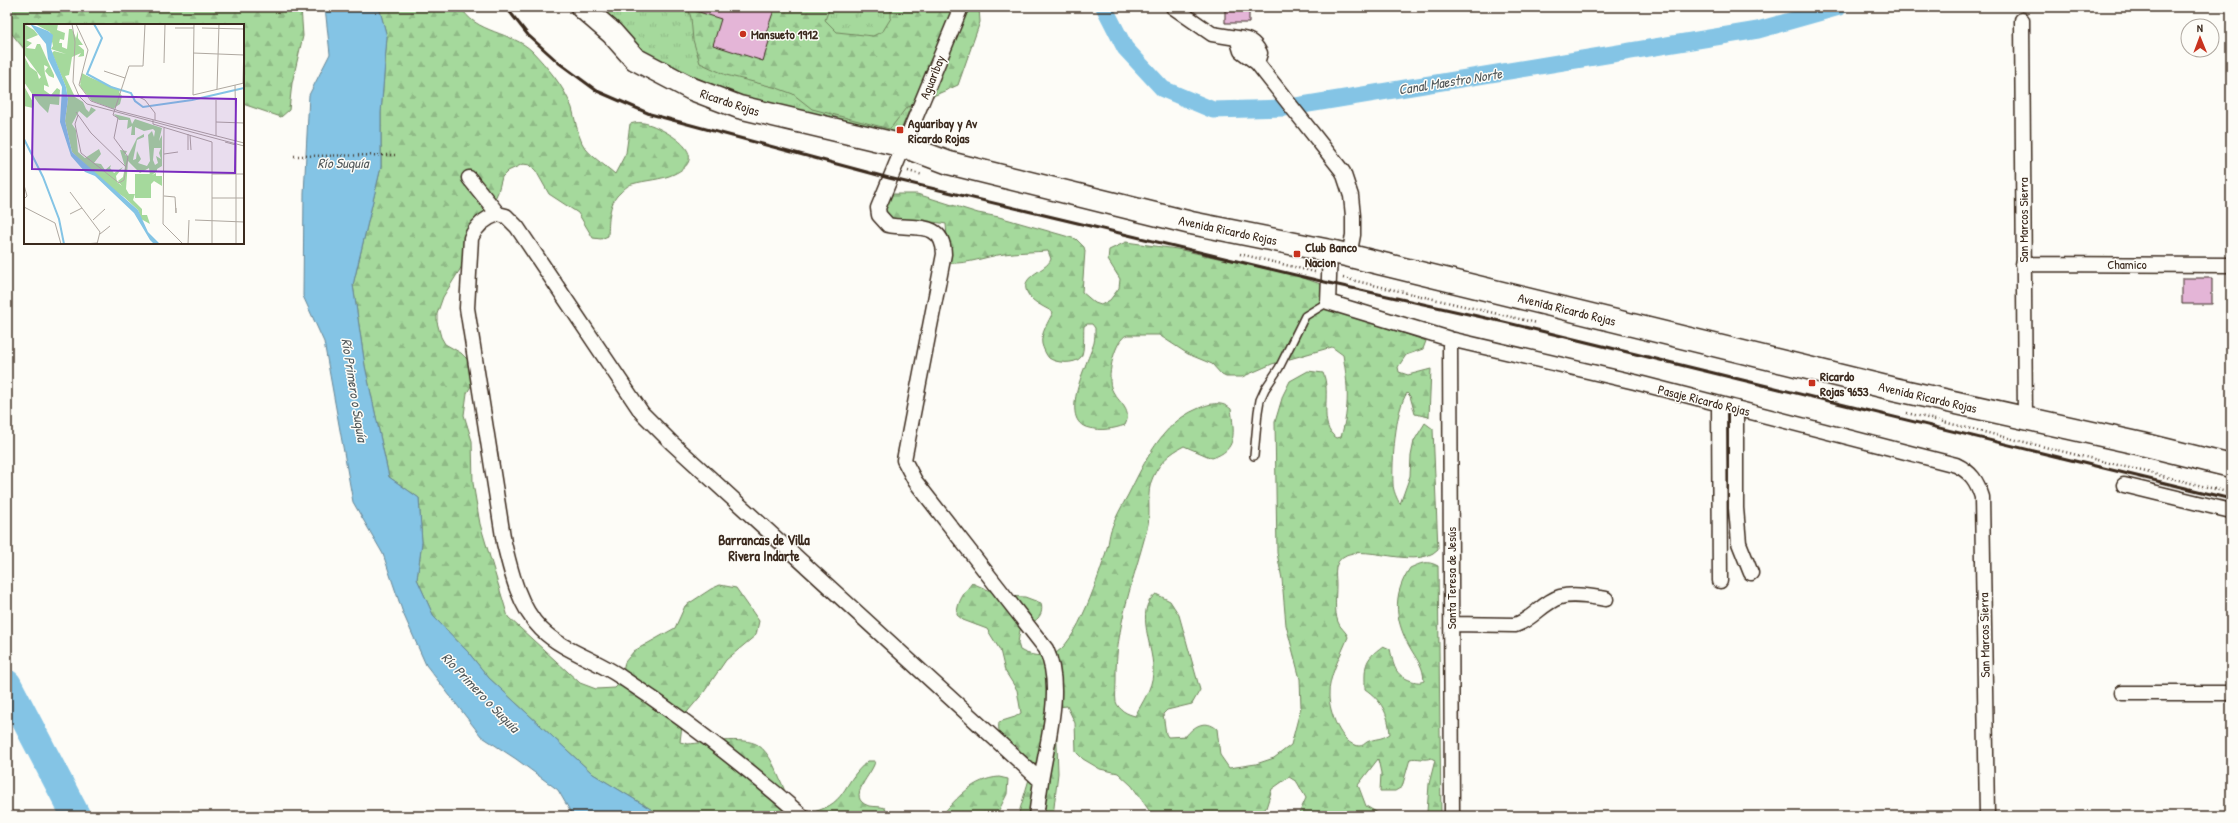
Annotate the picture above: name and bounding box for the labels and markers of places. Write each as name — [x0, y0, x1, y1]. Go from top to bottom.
place label: Mansueto 1912 — [751, 25, 819, 43]
marker: Mansueto 1912 — [738, 29, 748, 39]
place label: Aguaribay y Av Ricardo Rojas — [908, 114, 978, 147]
marker: Aguaribay y Av Ricardo Rojas — [895, 125, 905, 135]
place label: Club Banco Nacion — [1305, 238, 1358, 271]
marker: Club Banco Nacion — [1292, 249, 1302, 259]
place label: Ricardo Rojas 9653 — [1820, 367, 1869, 400]
marker: Ricardo Rojas 9653 — [1807, 378, 1817, 388]

